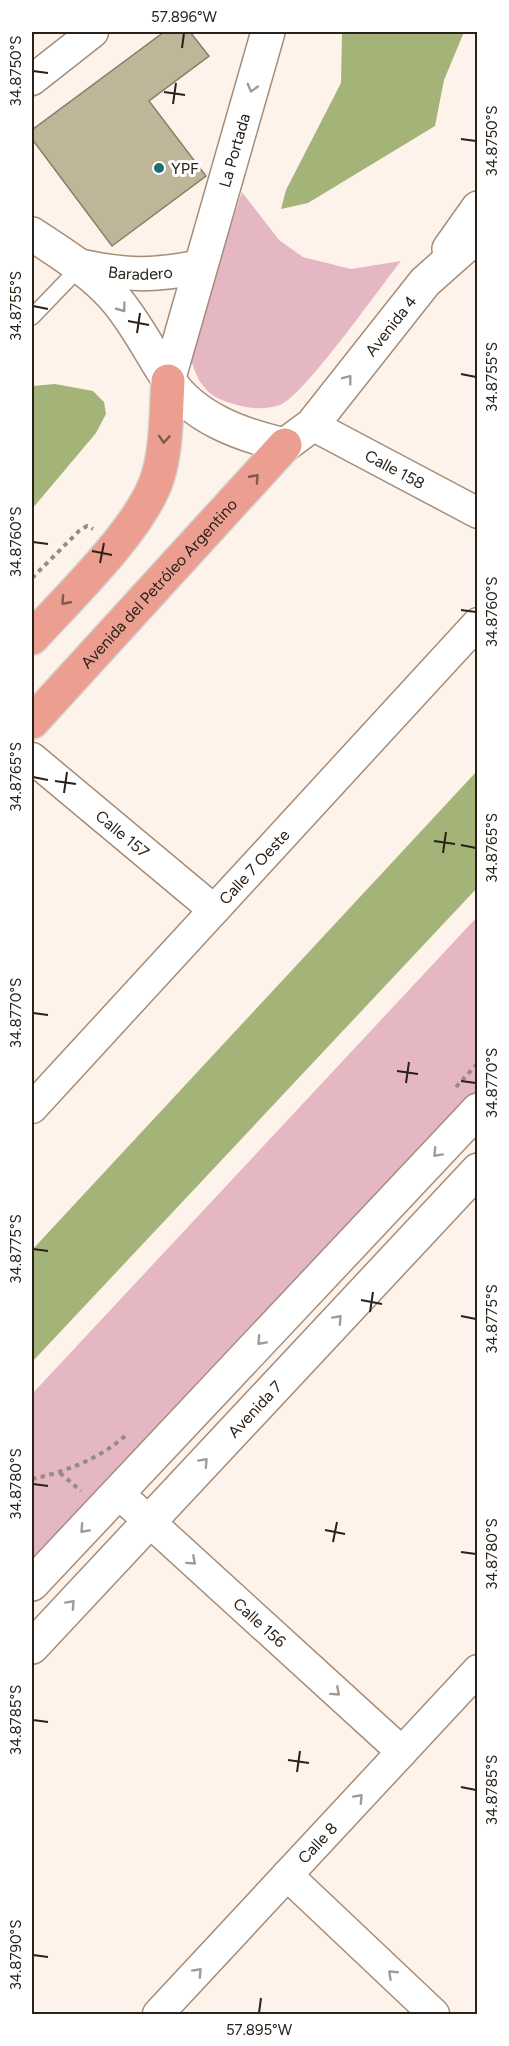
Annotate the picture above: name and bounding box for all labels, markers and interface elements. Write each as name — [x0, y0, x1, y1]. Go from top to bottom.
text: 57.896°W — [151, 8, 218, 26]
text: 34.8750°S — [7, 36, 25, 106]
one-way arrow — [247, 82, 259, 93]
text: 34.8750°S — [483, 106, 501, 176]
street label: La Portada — [215, 111, 254, 190]
place label: YPF — [171, 159, 199, 178]
marker: YPF — [152, 161, 166, 175]
street label: Baradero — [107, 262, 174, 284]
text: 34.8755°S — [7, 271, 25, 341]
street label: Avenida 4 — [361, 292, 421, 360]
one-way arrow — [115, 301, 126, 312]
text: 34.8755°S — [483, 342, 501, 412]
one-way arrow — [340, 375, 351, 386]
one-way arrow — [158, 434, 171, 444]
street label: Calle 158 — [362, 446, 428, 493]
one-way arrow — [248, 474, 259, 484]
street label: Avenida del Petróleo Argentino — [77, 495, 241, 672]
text: 34.8760°S — [7, 507, 25, 577]
text: 34.8760°S — [483, 577, 501, 647]
one-way arrow — [61, 594, 72, 605]
text: 34.8765°S — [7, 742, 25, 812]
street label: Calle 157 — [92, 806, 153, 862]
text: 34.8765°S — [483, 813, 501, 883]
street label: Calle 7 Oeste — [215, 825, 294, 908]
text: 34.8770°S — [7, 978, 25, 1048]
text: 34.8770°S — [483, 1048, 501, 1118]
one-way arrow — [434, 1146, 445, 1157]
text: 34.8775°S — [7, 1214, 25, 1284]
text: 34.8775°S — [483, 1284, 501, 1354]
one-way arrow — [330, 1316, 341, 1327]
one-way arrow — [257, 1333, 268, 1344]
street label: Avenida 7 — [224, 1377, 286, 1441]
text: 34.8780°S — [7, 1448, 25, 1520]
one-way arrow — [197, 1458, 208, 1469]
text: 34.8780°S — [483, 1518, 501, 1590]
one-way arrow — [80, 1521, 91, 1532]
one-way arrow — [185, 1554, 195, 1565]
street label: Calle 156 — [229, 1594, 290, 1651]
one-way arrow — [64, 1601, 75, 1612]
text: 34.8785°S — [7, 1685, 25, 1755]
one-way arrow — [329, 1685, 340, 1696]
text: 34.8785°S — [483, 1755, 501, 1825]
one-way arrow — [352, 1794, 363, 1804]
street label: Calle 8 — [294, 1818, 341, 1868]
text: 34.8790°S — [7, 1920, 25, 1990]
one-way arrow — [191, 1968, 202, 1978]
one-way arrow — [388, 1970, 398, 1981]
text: 57.895°W — [226, 2021, 293, 2039]

